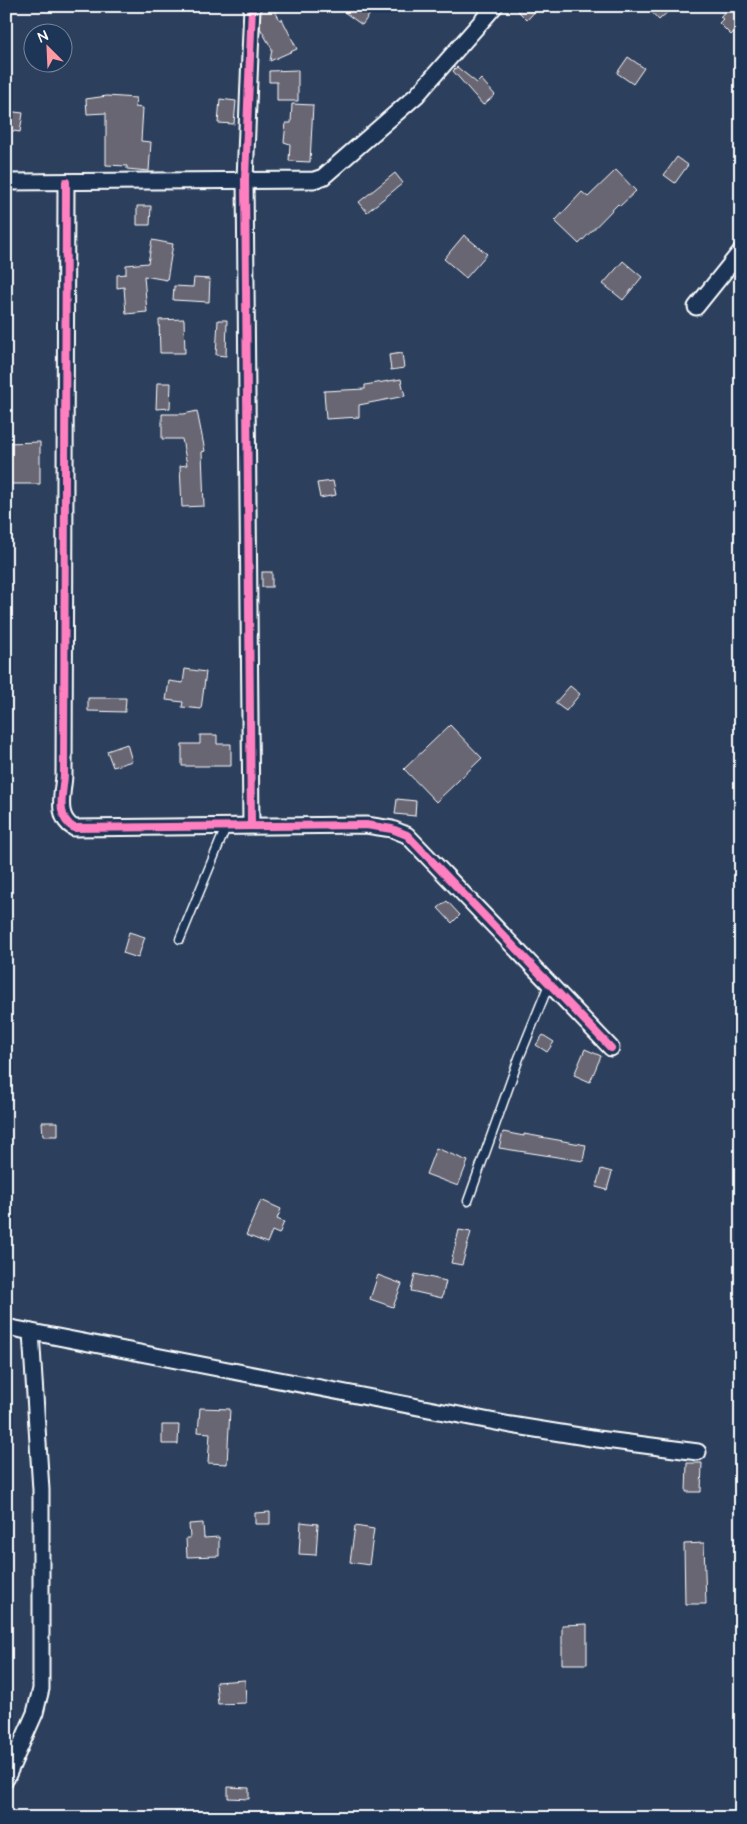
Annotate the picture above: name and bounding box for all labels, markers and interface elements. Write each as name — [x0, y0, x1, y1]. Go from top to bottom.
north arrow — [22, 22, 72, 72]
text: N — [35, 26, 51, 48]

